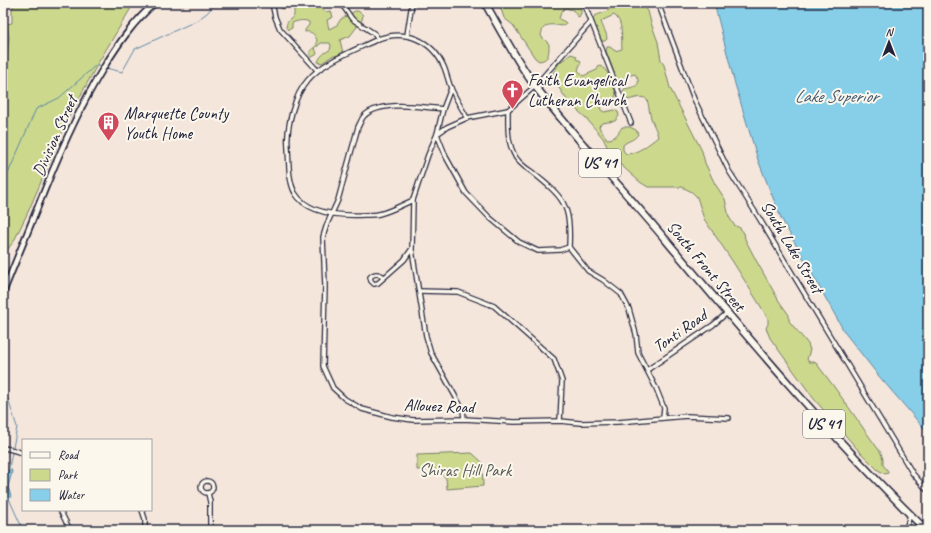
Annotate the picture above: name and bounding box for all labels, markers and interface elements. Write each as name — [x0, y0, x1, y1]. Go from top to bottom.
north arrow — [869, 22, 909, 62]
text: N — [886, 25, 895, 39]
place label: Faith Evangelical Lutheran Church — [528, 70, 629, 111]
church icon: Faith Evangelical Lutheran Church — [500, 77, 526, 110]
water label: Lake Superior — [794, 85, 881, 107]
street label: Division Street — [28, 90, 83, 180]
place label: Marquette County Youth Home — [124, 103, 229, 144]
building icon: Marquette County Youth Home — [96, 110, 122, 143]
road number: US 41 — [579, 149, 621, 177]
street label: South Lake Street — [756, 197, 829, 299]
street label: South Front Street — [662, 217, 751, 317]
street label: Tonti Road — [649, 303, 713, 357]
street label: Allouez Road — [404, 394, 477, 418]
road number: US 41 — [803, 410, 845, 438]
legend — [22, 439, 152, 511]
text: Road — [58, 447, 80, 463]
park label: Shiras Hill Park — [419, 460, 513, 481]
text: Park — [58, 467, 79, 483]
text: Water — [58, 487, 86, 503]

